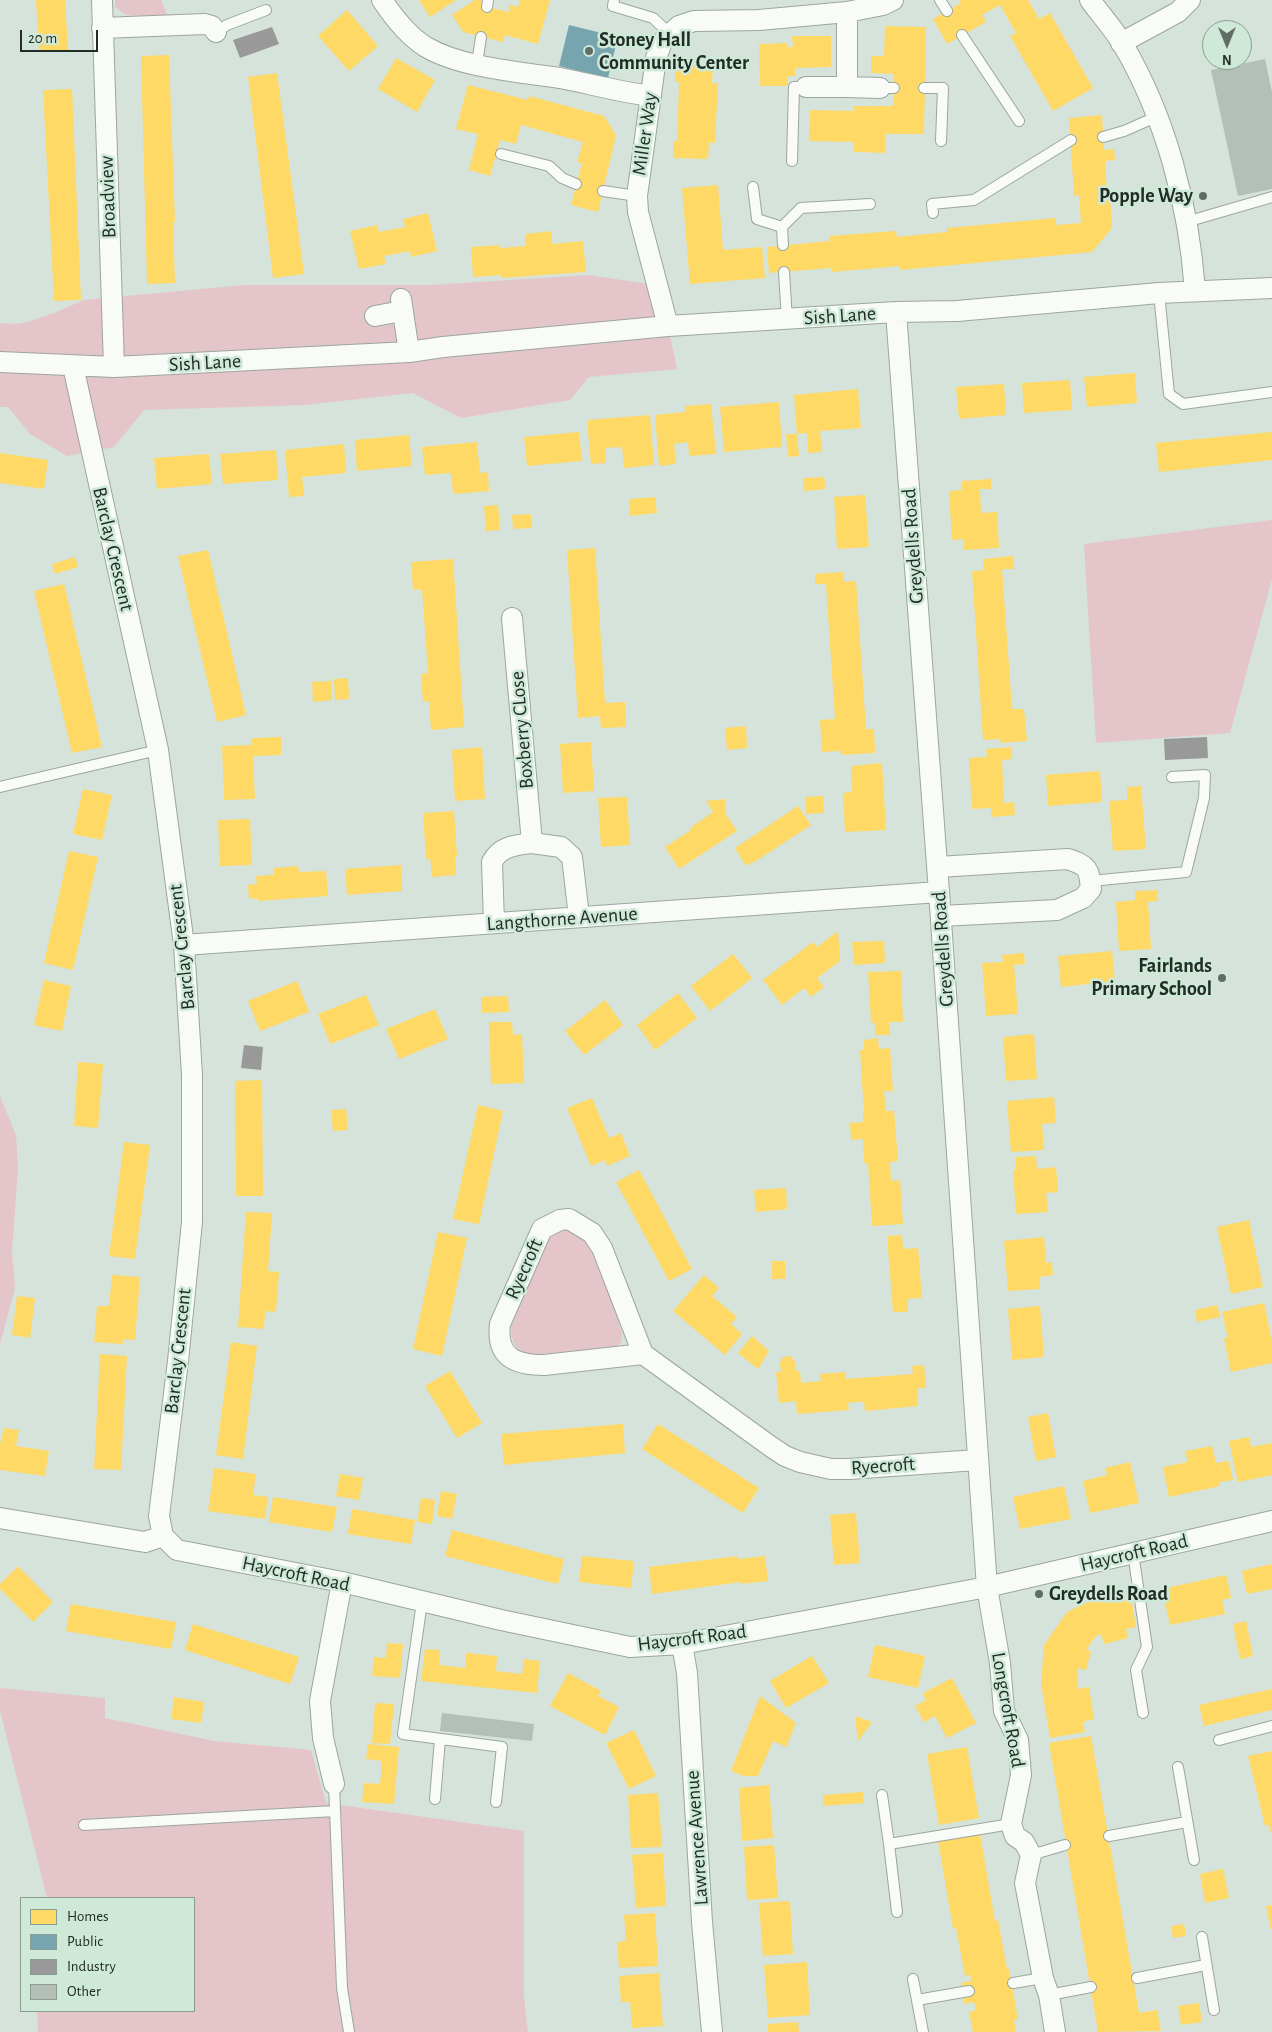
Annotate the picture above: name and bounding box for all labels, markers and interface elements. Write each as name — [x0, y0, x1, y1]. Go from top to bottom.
scale bar — [22, 20, 100, 52]
north arrow — [1202, 20, 1252, 70]
place label: Stoney Hall Community Center — [599, 28, 749, 75]
text: 20 m — [28, 31, 57, 46]
marker: Stoney Hall Community Center — [583, 45, 595, 57]
text: N — [1222, 52, 1232, 66]
street label: Miller Way — [627, 91, 663, 177]
street label: Broadview — [95, 155, 121, 239]
place label: Popple Way — [1099, 184, 1193, 208]
marker: Popple Way — [1197, 190, 1209, 202]
street label: Sish Lane — [803, 302, 877, 330]
street label: Sish Lane — [168, 349, 242, 377]
street label: Barclay Crescent — [87, 485, 139, 613]
street label: Greydells Road — [897, 488, 929, 604]
street label: Boxberry CLose — [505, 670, 539, 790]
street label: Barclay Crescent — [163, 883, 201, 1011]
street label: Greydells Road — [927, 891, 959, 1007]
street label: Langthorne Avenue — [486, 902, 638, 936]
place label: Fairlands Primary School — [1091, 954, 1212, 1001]
marker: Fairlands Primary School — [1216, 972, 1228, 984]
street label: Ryecroft — [500, 1235, 548, 1303]
street label: Barclay Crescent — [159, 1287, 197, 1415]
street label: Ryecroft — [850, 1452, 916, 1480]
street label: Haycroft Road — [1078, 1529, 1190, 1577]
street label: Haycroft Road — [240, 1551, 352, 1597]
place label: Greydells Road — [1049, 1582, 1168, 1606]
marker: Greydells Road — [1033, 1588, 1045, 1600]
street label: Haycroft Road — [636, 1619, 748, 1657]
street label: Longcroft Road — [986, 1650, 1030, 1770]
street label: Lawrence Avenue — [680, 1770, 714, 1906]
legend — [20, 1897, 195, 2012]
text: Homes — [67, 1909, 109, 1924]
text: Public — [67, 1934, 103, 1949]
text: Industry — [67, 1959, 116, 1974]
text: Other — [67, 1984, 101, 1999]

